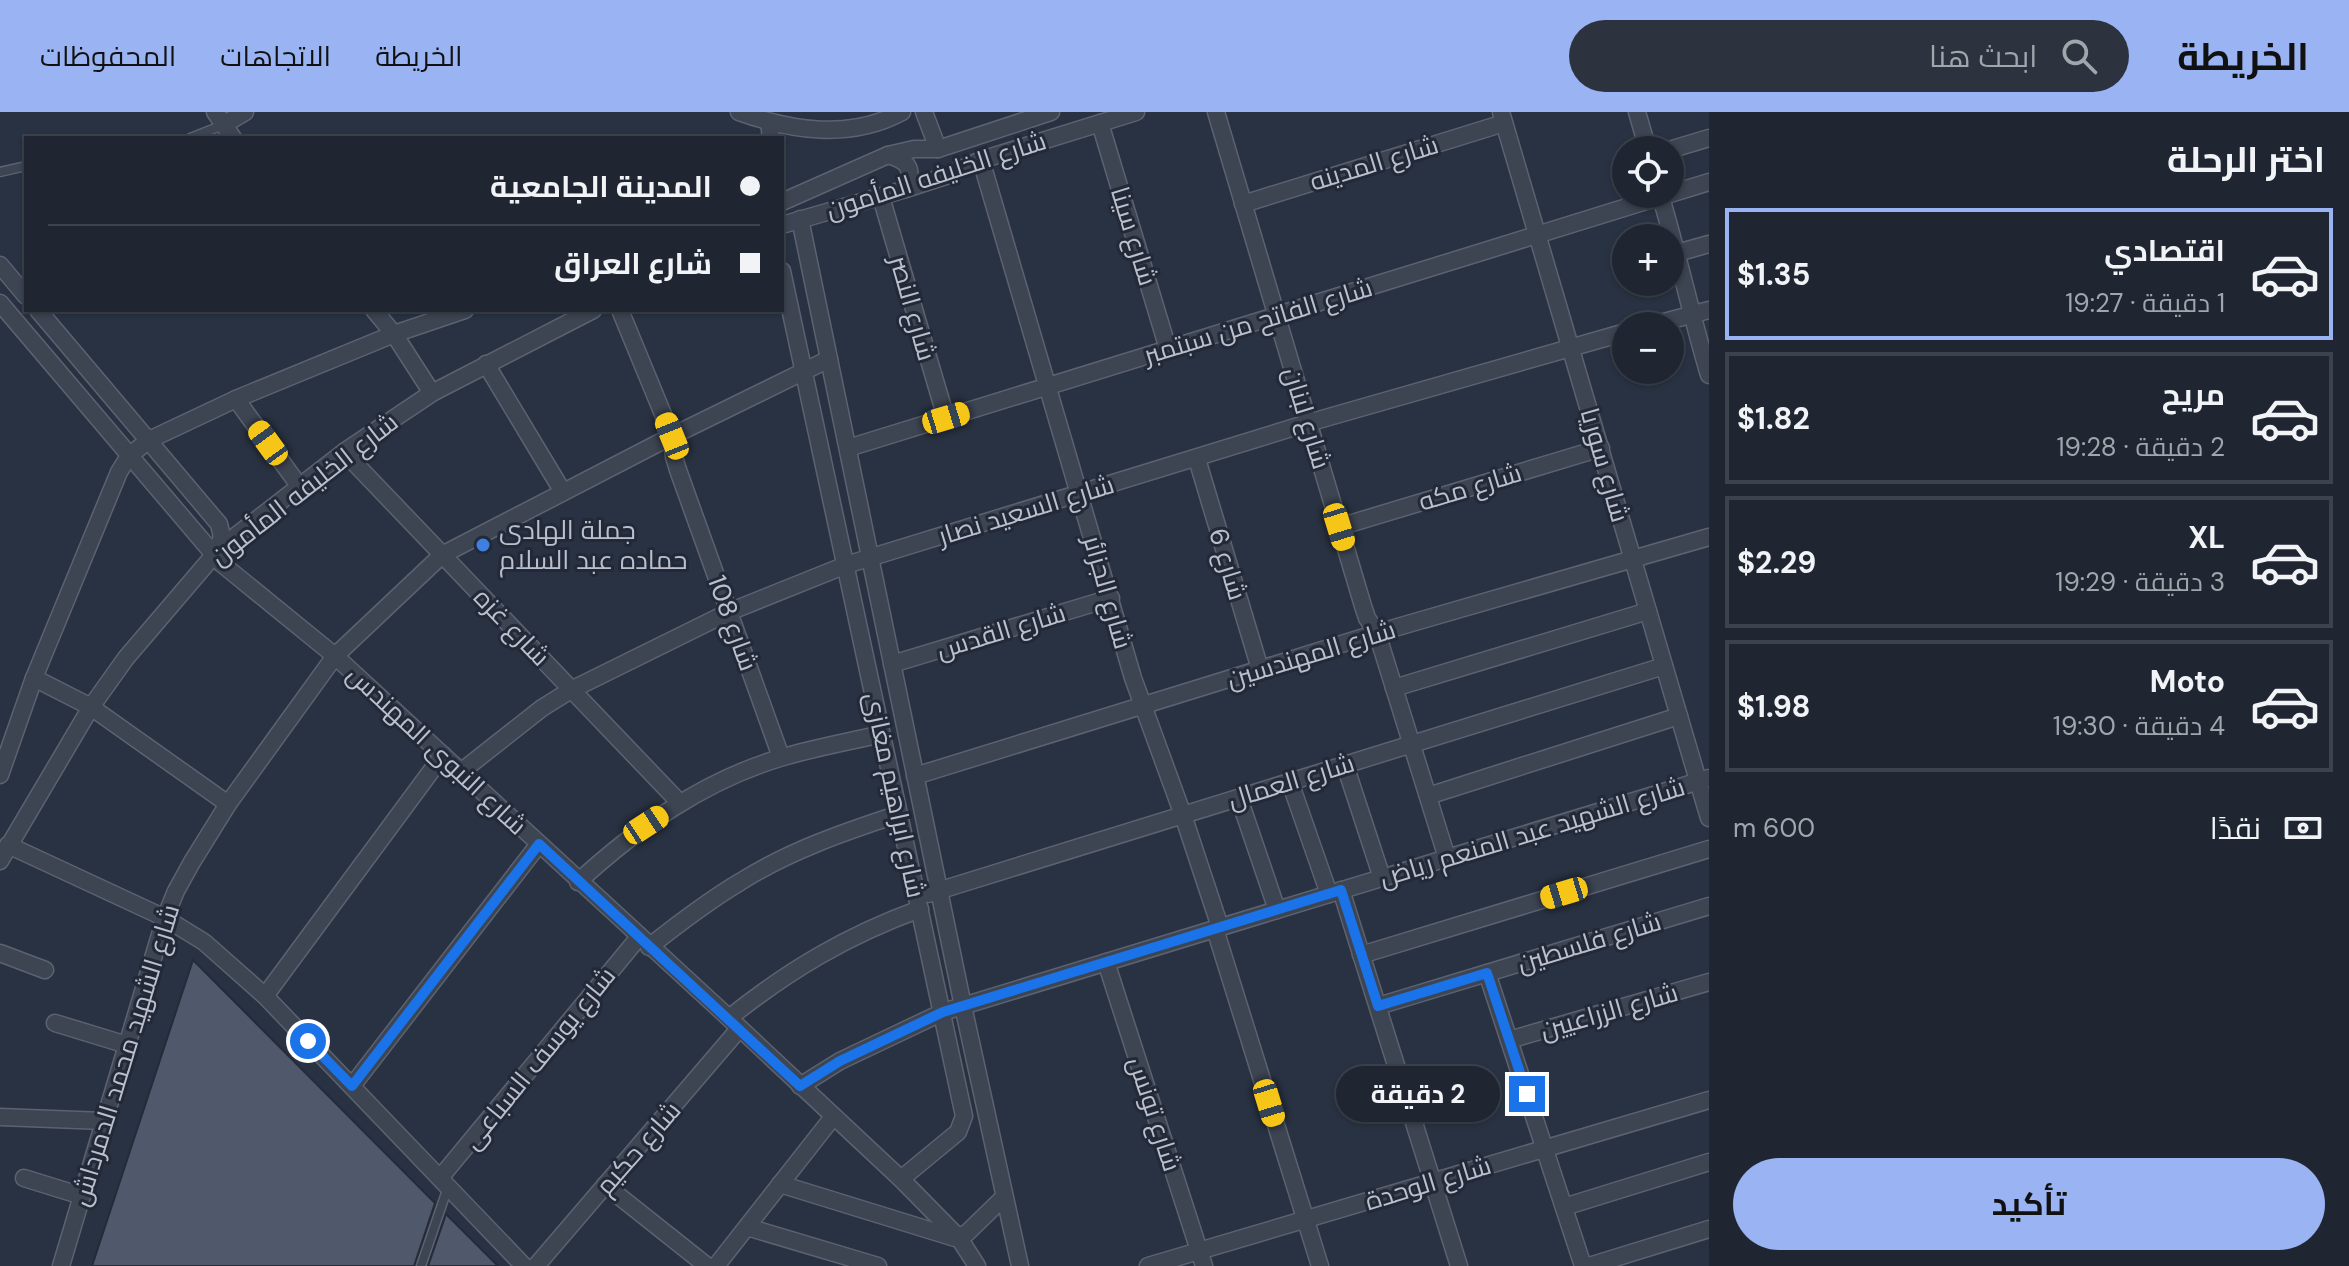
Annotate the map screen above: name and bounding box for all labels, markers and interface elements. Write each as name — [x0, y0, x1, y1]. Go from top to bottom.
search box — [1569, 20, 2129, 92]
text: الخريطة — [2177, 32, 2309, 82]
icon: search — [2057, 34, 2101, 78]
text: ابحث هنا — [1929, 37, 2037, 76]
text: المحفوظات — [40, 38, 176, 75]
text: الاتجاهات — [220, 38, 331, 75]
text: الخريطة — [375, 38, 463, 75]
street label: شارع الخليفه المأمون — [822, 123, 1050, 227]
street label: شارع المدينه — [1306, 127, 1442, 199]
map controls — [1612, 136, 1684, 384]
button: locate — [1612, 136, 1684, 208]
text: اختر الرحلة — [2167, 136, 2325, 183]
text: المدينة الجامعية — [490, 167, 712, 206]
street label: شارع سينا — [1103, 182, 1165, 290]
button: + — [1612, 224, 1684, 296]
text: اقتصادي — [2104, 231, 2225, 270]
icon: car — [2249, 238, 2321, 310]
text: شارع العراق — [554, 244, 712, 283]
street label: شارع النصر — [881, 249, 944, 365]
text: $1.35 — [1737, 255, 1810, 294]
street label: شارع الفاتح من سبتمبر — [1138, 270, 1377, 373]
text: 1 دقيقة · 19:27 — [2065, 286, 2225, 320]
button: − — [1612, 312, 1684, 384]
street label: شارع لبنان — [1275, 363, 1339, 473]
text: مريح — [2162, 375, 2225, 414]
icon: car — [2249, 382, 2321, 454]
text: $1.82 — [1737, 399, 1810, 438]
car — [920, 400, 972, 436]
street label: شارع سوريا — [1572, 404, 1638, 526]
street label: شارع الخليفه المأمون — [203, 405, 405, 573]
car — [652, 409, 692, 463]
car — [244, 417, 292, 469]
text: 2 دقيقة · 19:28 — [2056, 430, 2225, 464]
street label: شارع مكه — [1414, 455, 1526, 519]
street label: شارع السعيد نصار — [932, 467, 1118, 554]
car — [1321, 501, 1357, 553]
place label: جملة الهادى حماده عبد السلام — [499, 513, 687, 578]
text: XL — [2188, 518, 2225, 557]
street label: شارع 6 — [1201, 524, 1255, 604]
icon: car — [2249, 526, 2321, 598]
street label: شارع الجزائر — [1075, 529, 1140, 653]
marker: جملة الهادى حماده عبد السلام — [474, 536, 492, 554]
text: $2.29 — [1737, 543, 1816, 582]
text: 3 دقيقة · 19:29 — [2055, 565, 2225, 599]
street label: شارع 108 — [700, 571, 766, 675]
street label: شارع غزه — [467, 581, 557, 673]
street label: شارع القدس — [932, 595, 1070, 667]
street label: شارع المهندسين — [1222, 612, 1400, 696]
street label: شارع النبوى المهندس — [340, 658, 534, 842]
text: Moto — [2150, 662, 2225, 701]
icon: car — [2249, 670, 2321, 742]
text: $1.98 — [1737, 687, 1811, 726]
street label: شارع ابراهيم مغازى — [856, 689, 933, 901]
text: 4 دقيقة · 19:30 — [2053, 709, 2225, 743]
street label: شارع العمال — [1224, 746, 1358, 816]
street label: شارع الشهيد عبد المنعم رياض — [1375, 769, 1689, 896]
car — [619, 802, 673, 848]
icon: cash — [2281, 806, 2325, 850]
text: نقدًا — [2210, 809, 2261, 848]
text: 600 m — [1733, 811, 1815, 845]
car — [1538, 875, 1590, 911]
street label: شارع الشهيد محمد الدمرداش — [63, 900, 187, 1210]
street label: شارع فلسطين — [1513, 904, 1665, 980]
street label: شارع يوسف السباعى — [455, 960, 623, 1156]
street label: شارع الزراعيين — [1536, 975, 1682, 1047]
route start — [290, 1023, 326, 1059]
street label: شارع تونس — [1121, 1052, 1189, 1176]
callout: 2 دقيقة — [1335, 1066, 1499, 1122]
route end — [1509, 1076, 1545, 1112]
car — [1251, 1077, 1287, 1129]
text: 2 دقيقة — [1371, 1077, 1465, 1111]
street label: شارع حكيم — [588, 1094, 689, 1203]
street label: شارع الوحدة — [1361, 1148, 1495, 1218]
button: تأكيد — [1733, 1158, 2325, 1250]

